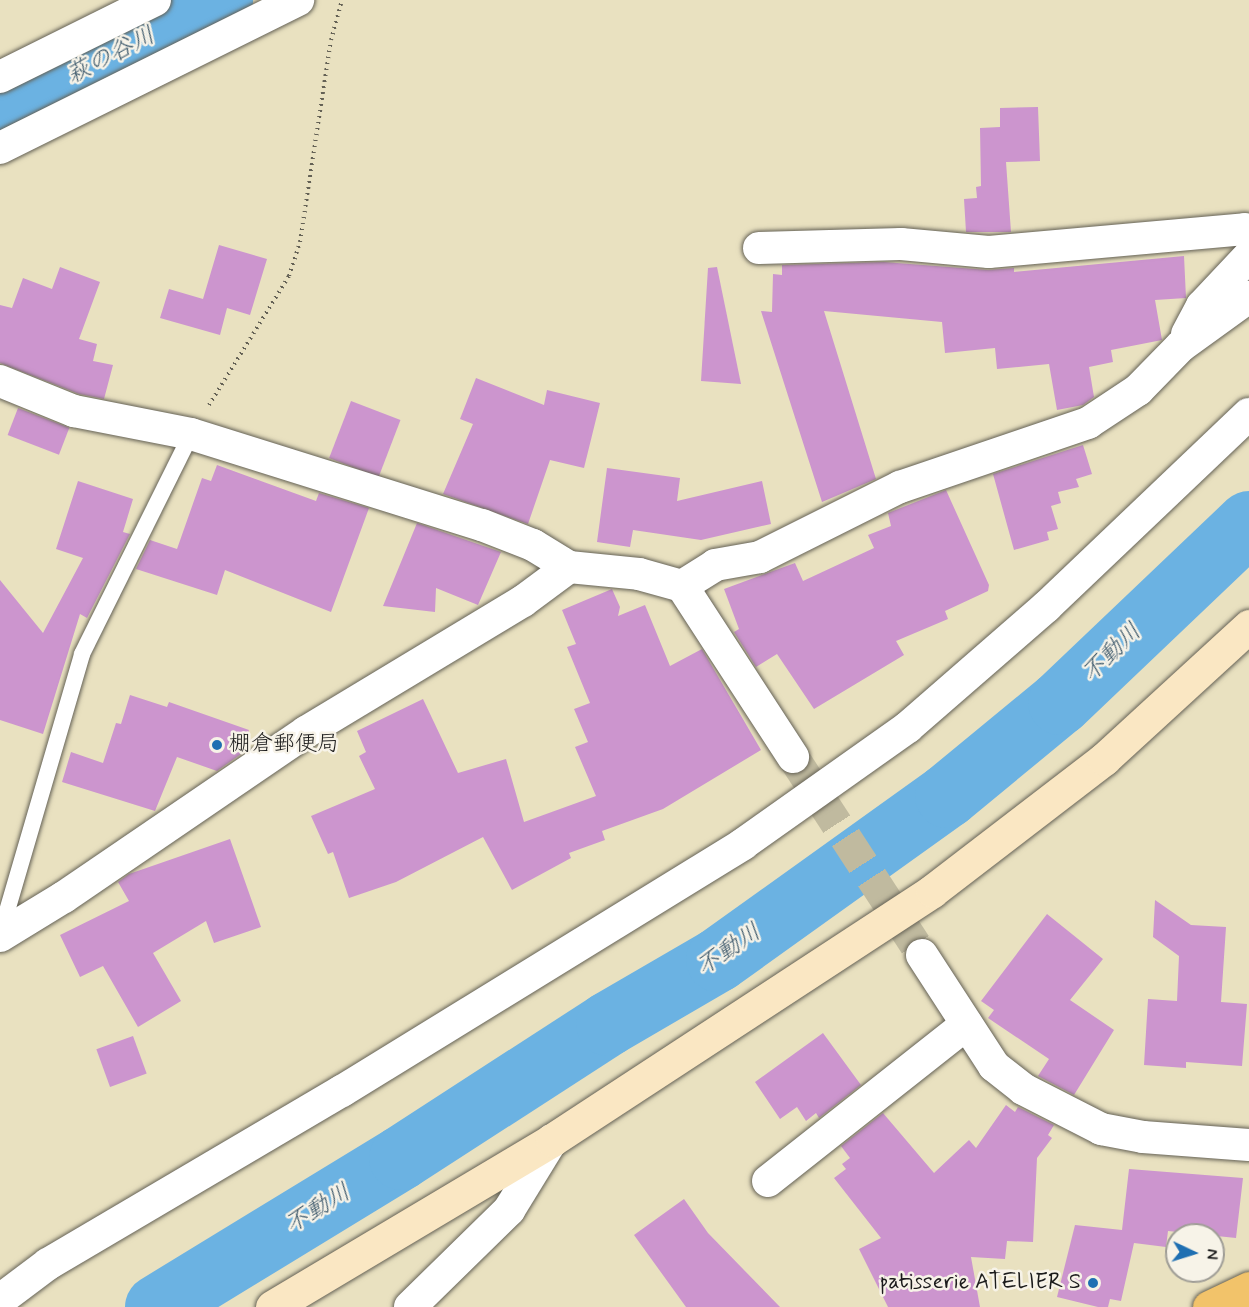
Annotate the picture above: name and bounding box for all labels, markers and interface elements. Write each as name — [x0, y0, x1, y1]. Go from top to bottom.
water label: 萩の谷川 — [62, 21, 160, 91]
water label: 不動川 — [1076, 618, 1148, 688]
place label: 棚倉郵便局 — [229, 732, 339, 758]
marker: 棚倉郵便局 — [210, 738, 224, 752]
water label: 不動川 — [691, 918, 767, 982]
water label: 不動川 — [280, 1178, 356, 1240]
north arrow — [1165, 1223, 1225, 1283]
text: N — [1201, 1248, 1222, 1260]
place label: patisserie ATELIER S — [879, 1270, 1081, 1296]
marker: patisserie ATELIER S — [1086, 1276, 1100, 1290]

